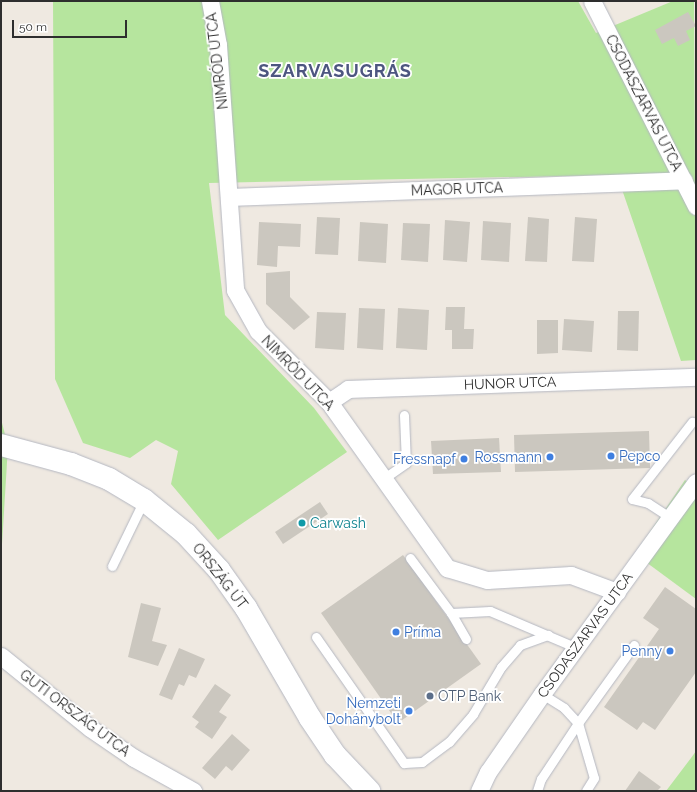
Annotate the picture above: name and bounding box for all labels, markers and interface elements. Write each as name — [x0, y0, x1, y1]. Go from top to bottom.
scale bar — [14, 12, 129, 38]
street label: NIMRÓD UTCA — [203, 12, 231, 110]
text: 50 m — [19, 20, 47, 34]
street label: CSODASZARVAS UTCA — [602, 32, 686, 174]
district label: SZARVASUGRÁS — [258, 60, 412, 82]
street label: MAGOR UTCA — [411, 179, 503, 199]
street label: NIMRÓD UTCA — [258, 332, 338, 414]
street label: HUNOR UTCA — [463, 373, 557, 393]
place label: Pepco — [619, 448, 660, 464]
place label: Rossmann — [474, 449, 542, 465]
place label: Fressnapf — [393, 451, 456, 467]
marker: Pepco — [606, 451, 616, 461]
marker: Rossmann — [545, 452, 555, 462]
marker: Fressnapf — [459, 454, 469, 464]
place label: Carwash — [310, 515, 366, 531]
marker: Carwash — [297, 518, 307, 528]
street label: ORSZÁG ÚT — [189, 540, 251, 612]
street label: CSODASZARVAS UTCA — [534, 569, 636, 701]
place label: Príma — [404, 624, 441, 640]
marker: Príma — [391, 627, 401, 637]
place label: Penny — [621, 643, 662, 659]
marker: Penny — [665, 646, 675, 656]
street label: GUTI ORSZÁG UTCA — [17, 666, 133, 760]
place label: OTP Bank — [438, 688, 502, 704]
marker: OTP Bank — [425, 691, 435, 701]
place label: Nemzeti Dohánybolt — [326, 695, 401, 728]
marker: Nemzeti Dohánybolt — [404, 706, 414, 716]

